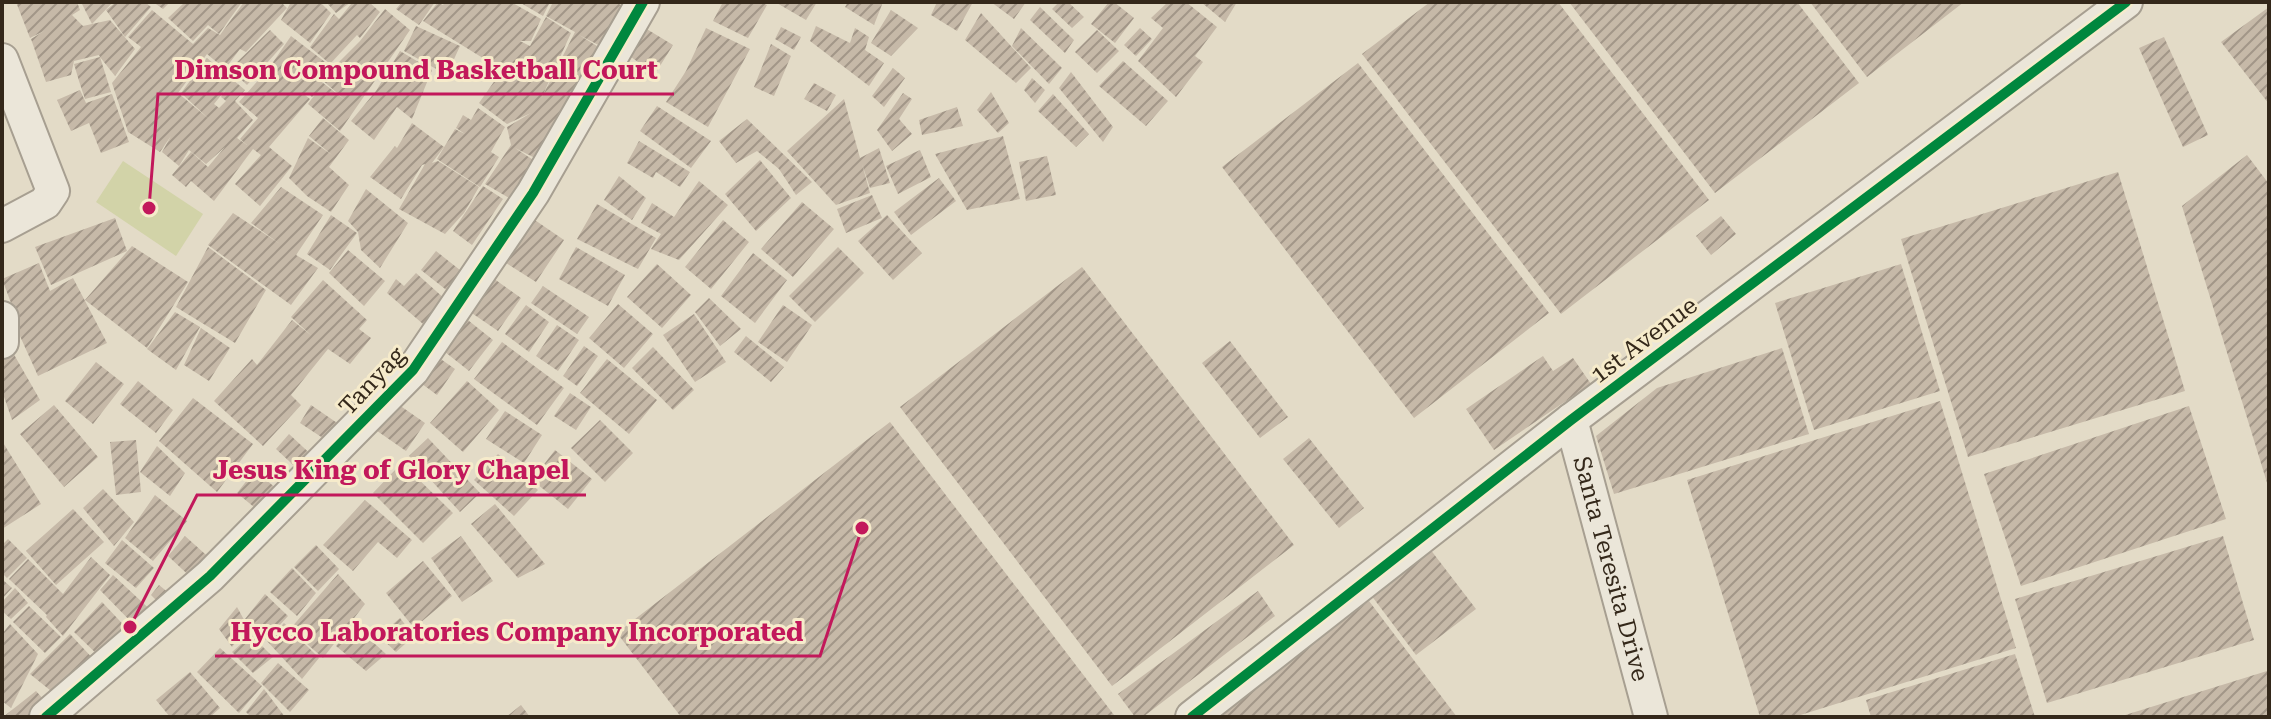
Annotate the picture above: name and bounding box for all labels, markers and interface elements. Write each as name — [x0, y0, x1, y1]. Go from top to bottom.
callout: Dimson Compound Basketball Court — [158, 44, 674, 94]
text: Dimson Compound Basketball Court — [174, 55, 658, 85]
street label: 1st Avenue — [1585, 291, 1703, 389]
street label: Tanyag — [333, 341, 411, 421]
callout: Jesus King of Glory Chapel — [197, 445, 586, 495]
street label: Santa Teresita Drive — [1567, 453, 1655, 684]
text: Jesus King of Glory Chapel — [213, 455, 570, 485]
callout: Hycco Laboratories Company Incorporated — [215, 606, 820, 656]
text: Hycco Laboratories Company Incorporated — [231, 617, 803, 647]

